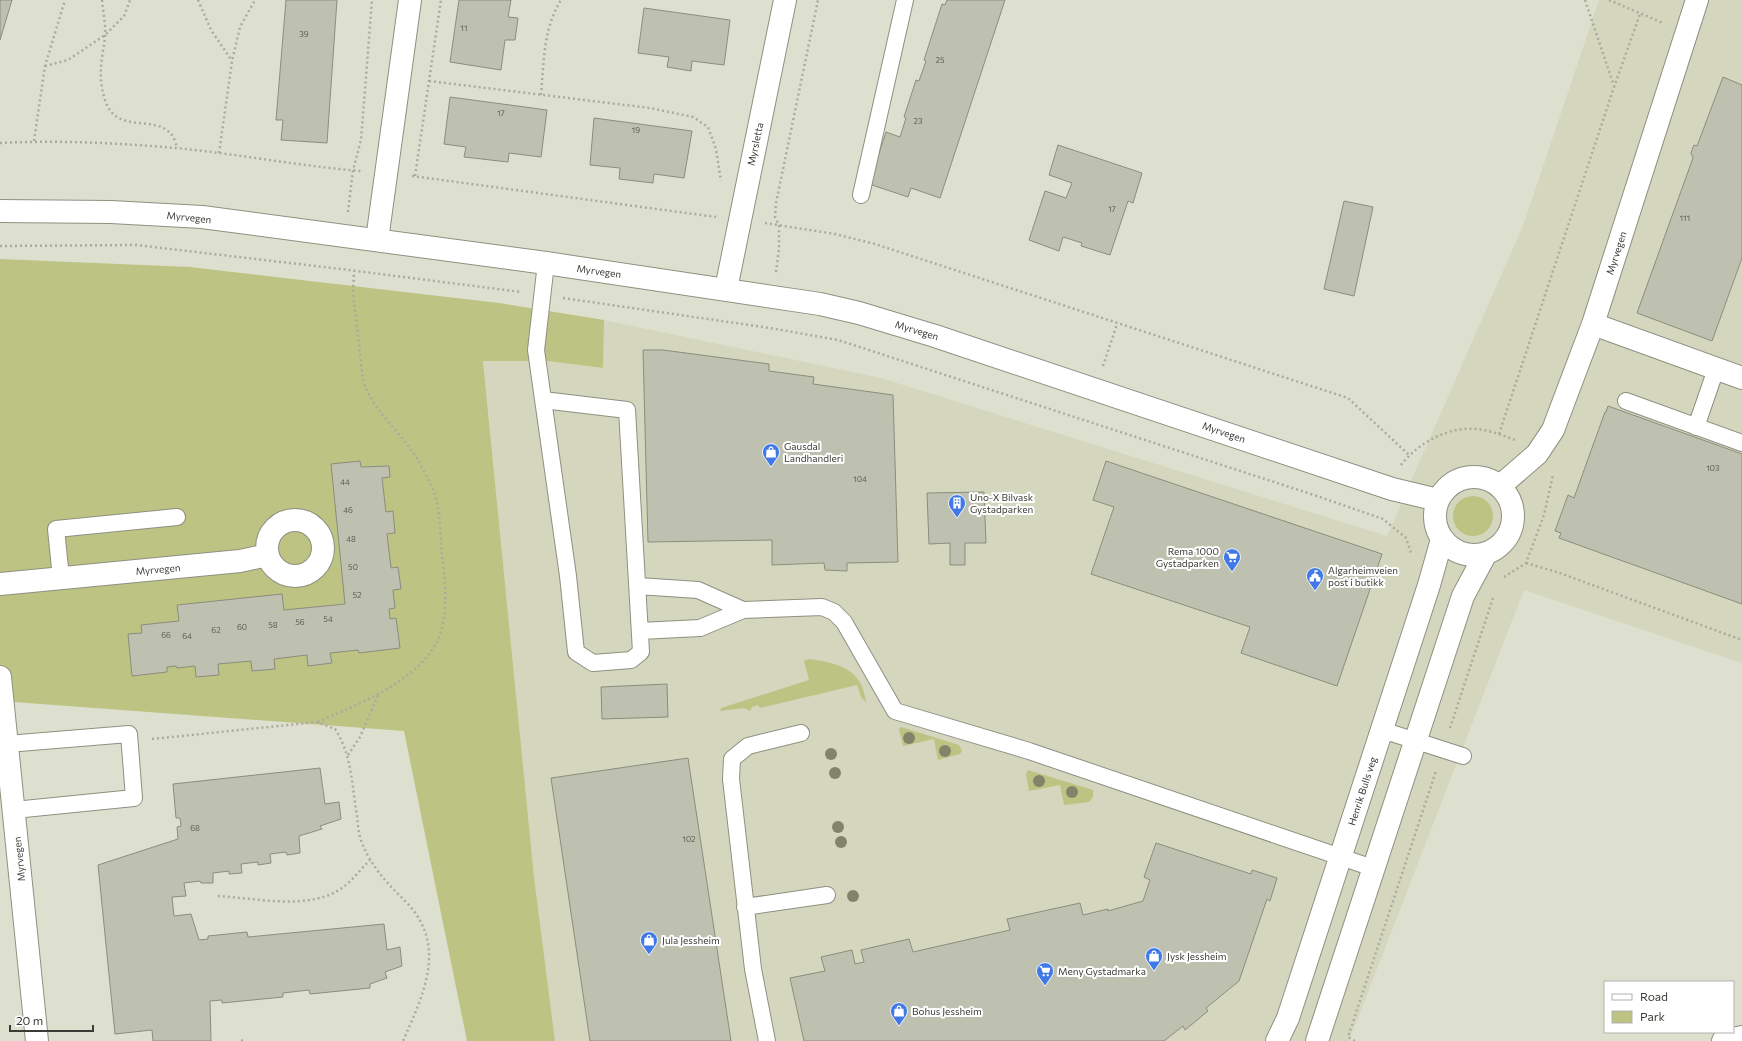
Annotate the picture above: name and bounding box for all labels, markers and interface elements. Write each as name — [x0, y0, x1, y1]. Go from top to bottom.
house number: 11 — [461, 23, 467, 33]
house number: 39 — [299, 29, 309, 39]
house number: 25 — [935, 55, 945, 65]
house number: 17 — [497, 108, 505, 118]
house number: 23 — [914, 116, 923, 126]
street label: Myrsletta — [745, 121, 765, 167]
house number: 19 — [632, 125, 640, 135]
house number: 17 — [1108, 204, 1116, 214]
street label: Myrvegen — [166, 209, 212, 225]
house number: 111 — [1680, 213, 1690, 223]
street label: Myrvegen — [1603, 230, 1629, 276]
street label: Myrvegen — [576, 262, 622, 280]
street label: Myrvegen — [894, 318, 940, 342]
street label: Myrvegen — [1201, 419, 1247, 445]
place label: Gausdal Landhandleri — [784, 440, 843, 464]
shop icon: Gausdal Landhandleri — [761, 442, 781, 467]
house number: 103 — [1706, 463, 1720, 473]
house number: 104 — [853, 474, 867, 484]
house number: 44 — [340, 477, 350, 487]
place label: Uno-X Bilvask Gystadparken — [970, 491, 1034, 515]
building icon: Uno-X Bilvask Gystadparken — [947, 493, 967, 518]
house number: 46 — [343, 505, 353, 515]
house number: 48 — [346, 534, 356, 544]
place label: Rema 1000 Gystadparken — [1156, 545, 1219, 569]
supermarket icon: Rema 1000 Gystadparken — [1222, 547, 1242, 572]
street label: Myrvegen — [135, 561, 181, 577]
house number: 50 — [348, 562, 358, 572]
place label: Algarheimveien post i butikk — [1328, 564, 1398, 588]
public building icon: Algarheimveien post i butikk — [1305, 566, 1325, 591]
house number: 52 — [352, 590, 362, 600]
house number: 54 — [323, 614, 333, 624]
house number: 56 — [295, 617, 305, 627]
house number: 58 — [268, 620, 278, 630]
house number: 60 — [237, 622, 247, 632]
house number: 62 — [211, 625, 221, 635]
house number: 66 — [161, 630, 171, 640]
house number: 64 — [182, 631, 192, 641]
street label: Henrik Bulls veg — [1345, 755, 1379, 827]
house number: 68 — [190, 823, 200, 833]
house number: 102 — [682, 834, 696, 844]
street label: Myrvegen — [11, 836, 27, 882]
shop icon: Jula Jessheim — [639, 930, 659, 955]
place label: Jula Jessheim — [662, 934, 720, 946]
shop icon: Jysk Jessheim — [1144, 946, 1164, 971]
place label: Jysk Jessheim — [1167, 950, 1227, 962]
supermarket icon: Meny Gystadmarka — [1035, 961, 1055, 986]
place label: Meny Gystadmarka — [1058, 965, 1146, 977]
legend — [1604, 981, 1734, 1033]
text: Road — [1640, 989, 1668, 1003]
shop icon: Bohus Jessheim — [889, 1001, 909, 1026]
place label: Bohus Jessheim — [912, 1005, 982, 1017]
scale bar — [10, 1007, 93, 1033]
text: Park — [1640, 1009, 1666, 1023]
text: 20 m — [16, 1013, 43, 1027]

